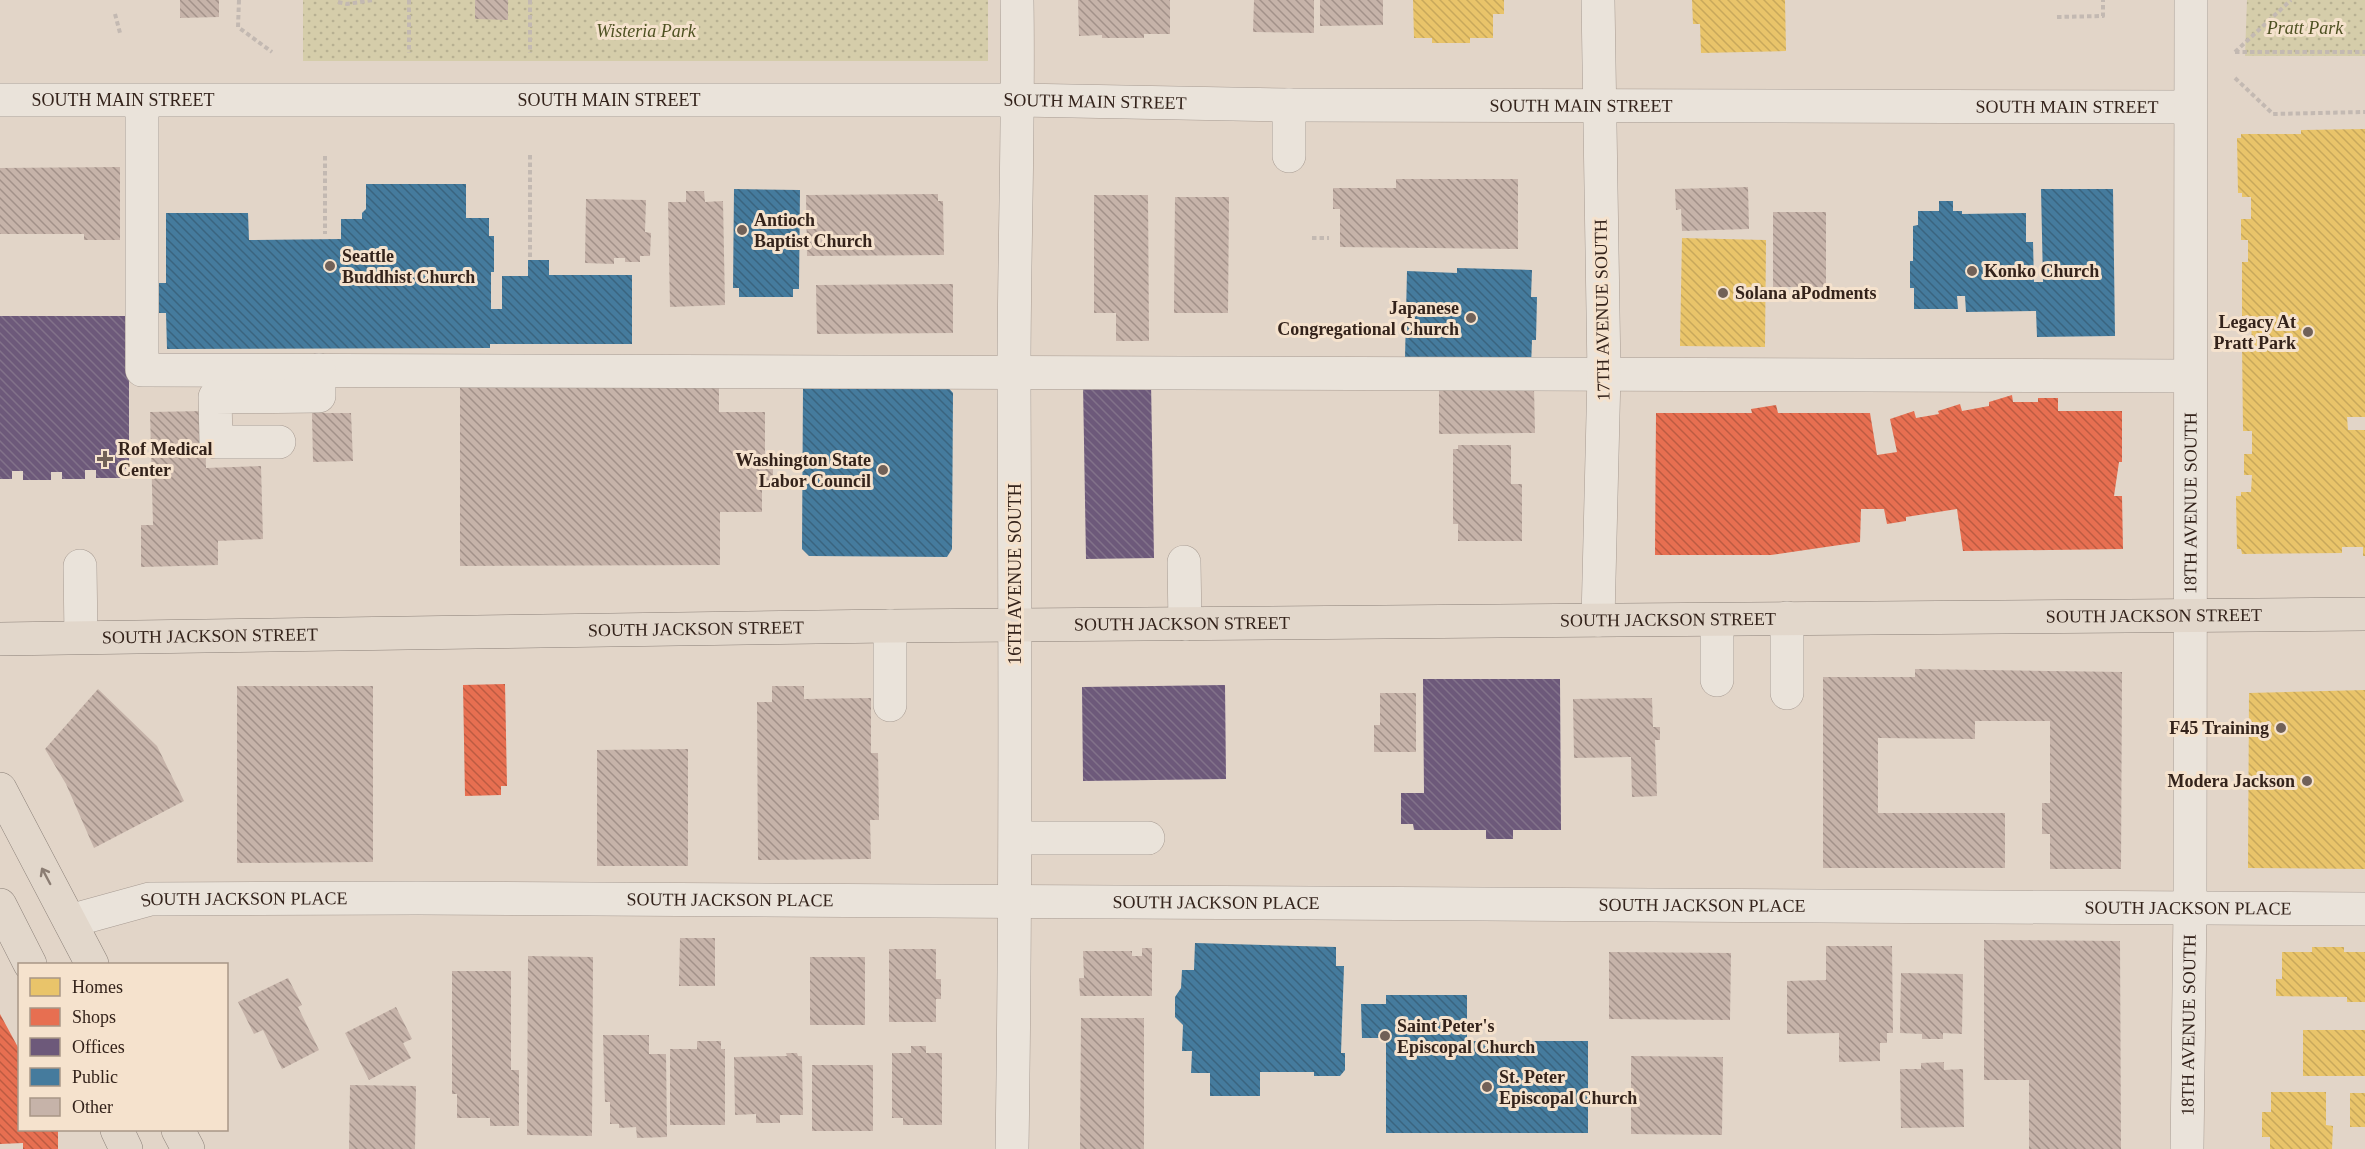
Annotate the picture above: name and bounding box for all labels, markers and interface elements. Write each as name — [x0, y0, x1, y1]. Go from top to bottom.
park label: Pratt Park — [2266, 18, 2344, 38]
park label: Wisteria Park — [596, 21, 697, 41]
street label: SOUTH MAIN STREET — [31, 90, 215, 110]
street label: SOUTH MAIN STREET — [517, 90, 701, 110]
street label: SOUTH MAIN STREET — [1003, 90, 1187, 113]
street label: SOUTH MAIN STREET — [1489, 95, 1673, 116]
street label: SOUTH MAIN STREET — [1975, 97, 2159, 117]
place label: Antioch Baptist Church — [754, 210, 872, 251]
street label: 17TH AVENUE SOUTH — [1590, 219, 1614, 401]
marker: Antioch Baptist Church — [735, 223, 749, 237]
place label: Seattle Buddhist Church — [342, 246, 475, 287]
marker: Seattle Buddhist Church — [323, 259, 337, 273]
place label: Konko Church — [1984, 261, 2099, 281]
marker: Konko Church — [1965, 264, 1979, 278]
place label: Solana aPodments — [1735, 283, 1877, 303]
marker: Solana aPodments — [1716, 286, 1730, 300]
place label: Japanese Congregational Church — [1277, 298, 1459, 339]
marker: Japanese Congregational Church — [1464, 311, 1478, 325]
place label: Legacy At Pratt Park — [2214, 312, 2296, 353]
marker: Legacy At Pratt Park — [2301, 325, 2315, 339]
street label: 18TH AVENUE SOUTH — [2180, 412, 2201, 594]
place label: Rof Medical Center — [118, 439, 212, 480]
marker: Rof Medical Center — [96, 450, 114, 468]
place label: Washington State Labor Council — [735, 450, 871, 491]
marker: Washington State Labor Council — [876, 463, 890, 477]
street label: 16TH AVENUE SOUTH — [1005, 483, 1025, 665]
street label: SOUTH JACKSON STREET — [2046, 605, 2262, 627]
street label: SOUTH JACKSON STREET — [1560, 609, 1776, 631]
street label: SOUTH JACKSON STREET — [1074, 613, 1290, 635]
street label: SOUTH JACKSON STREET — [588, 617, 804, 640]
street label: SOUTH JACKSON STREET — [102, 624, 318, 648]
place label: F45 Training — [2169, 718, 2269, 738]
marker: F45 Training — [2274, 721, 2288, 735]
place label: Modera Jackson — [2168, 771, 2295, 791]
marker: Modera Jackson — [2300, 774, 2314, 788]
one-way arrow — [40, 867, 51, 885]
street label: SOUTH JACKSON PLACE — [138, 888, 348, 911]
street label: SOUTH JACKSON PLACE — [626, 889, 834, 910]
street label: SOUTH JACKSON PLACE — [1112, 892, 1320, 913]
street label: SOUTH JACKSON PLACE — [1598, 895, 1806, 916]
street label: SOUTH JACKSON PLACE — [2084, 897, 2292, 919]
street label: 18TH AVENUE SOUTH — [2177, 934, 2200, 1116]
legend — [18, 963, 228, 1131]
text: Homes — [72, 977, 123, 997]
text: Shops — [72, 1007, 116, 1027]
place label: Saint Peter's Episcopal Church — [1397, 1016, 1535, 1057]
marker: Saint Peter's Episcopal Church — [1378, 1029, 1392, 1043]
text: Offices — [72, 1037, 125, 1057]
text: Public — [72, 1067, 118, 1087]
place label: St. Peter Episcopal Church — [1499, 1067, 1637, 1108]
marker: St. Peter Episcopal Church — [1480, 1080, 1494, 1094]
text: Other — [72, 1097, 113, 1117]

